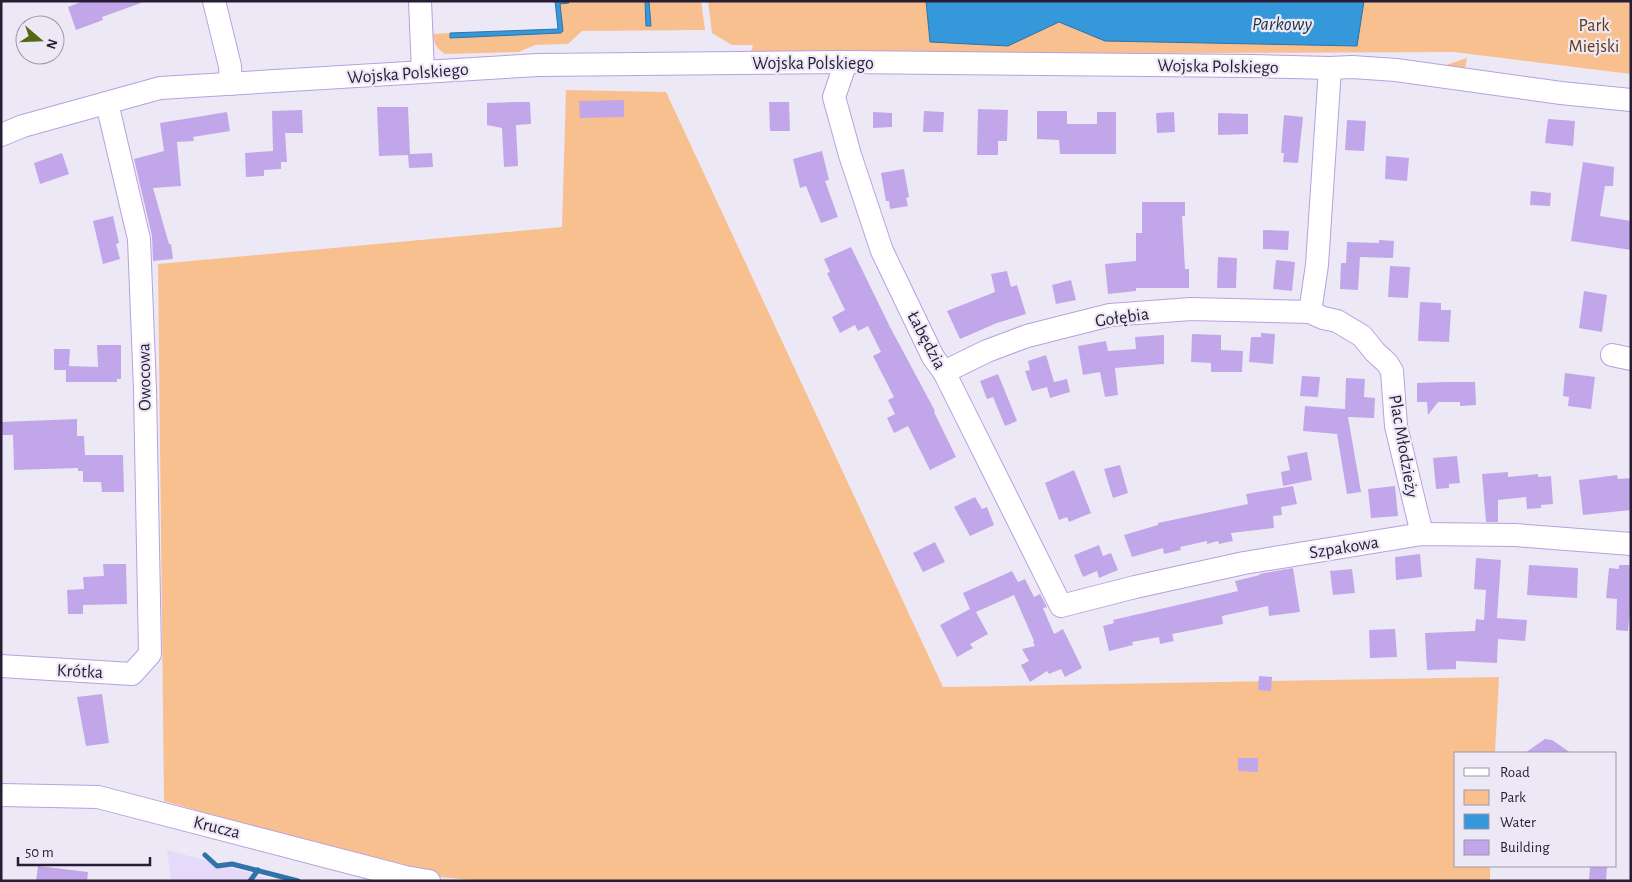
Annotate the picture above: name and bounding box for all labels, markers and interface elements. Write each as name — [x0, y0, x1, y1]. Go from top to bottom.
north arrow — [15, 15, 65, 65]
water label: Parkowy — [1252, 15, 1312, 34]
park label: Park Miejski — [1569, 17, 1619, 56]
text: N — [43, 37, 60, 51]
street label: Wojska Polskiego — [752, 55, 874, 73]
street label: Wojska Polskiego — [1157, 57, 1279, 77]
street label: Wojska Polskiego — [347, 61, 469, 87]
street label: Gołębia — [1094, 305, 1150, 331]
street label: Łabędzia — [903, 308, 949, 373]
street label: Owocowa — [135, 343, 155, 411]
street label: Plac Młodzieży — [1385, 393, 1421, 499]
street label: Szpakowa — [1308, 534, 1380, 562]
street label: Krótka — [56, 662, 103, 682]
legend — [1454, 752, 1617, 867]
text: Road — [1500, 765, 1530, 780]
text: Park — [1500, 790, 1526, 805]
street label: Krucza — [192, 814, 242, 842]
text: Water — [1500, 815, 1536, 830]
scale bar — [18, 834, 150, 866]
text: Building — [1500, 840, 1550, 855]
text: 50 m — [25, 845, 54, 860]

